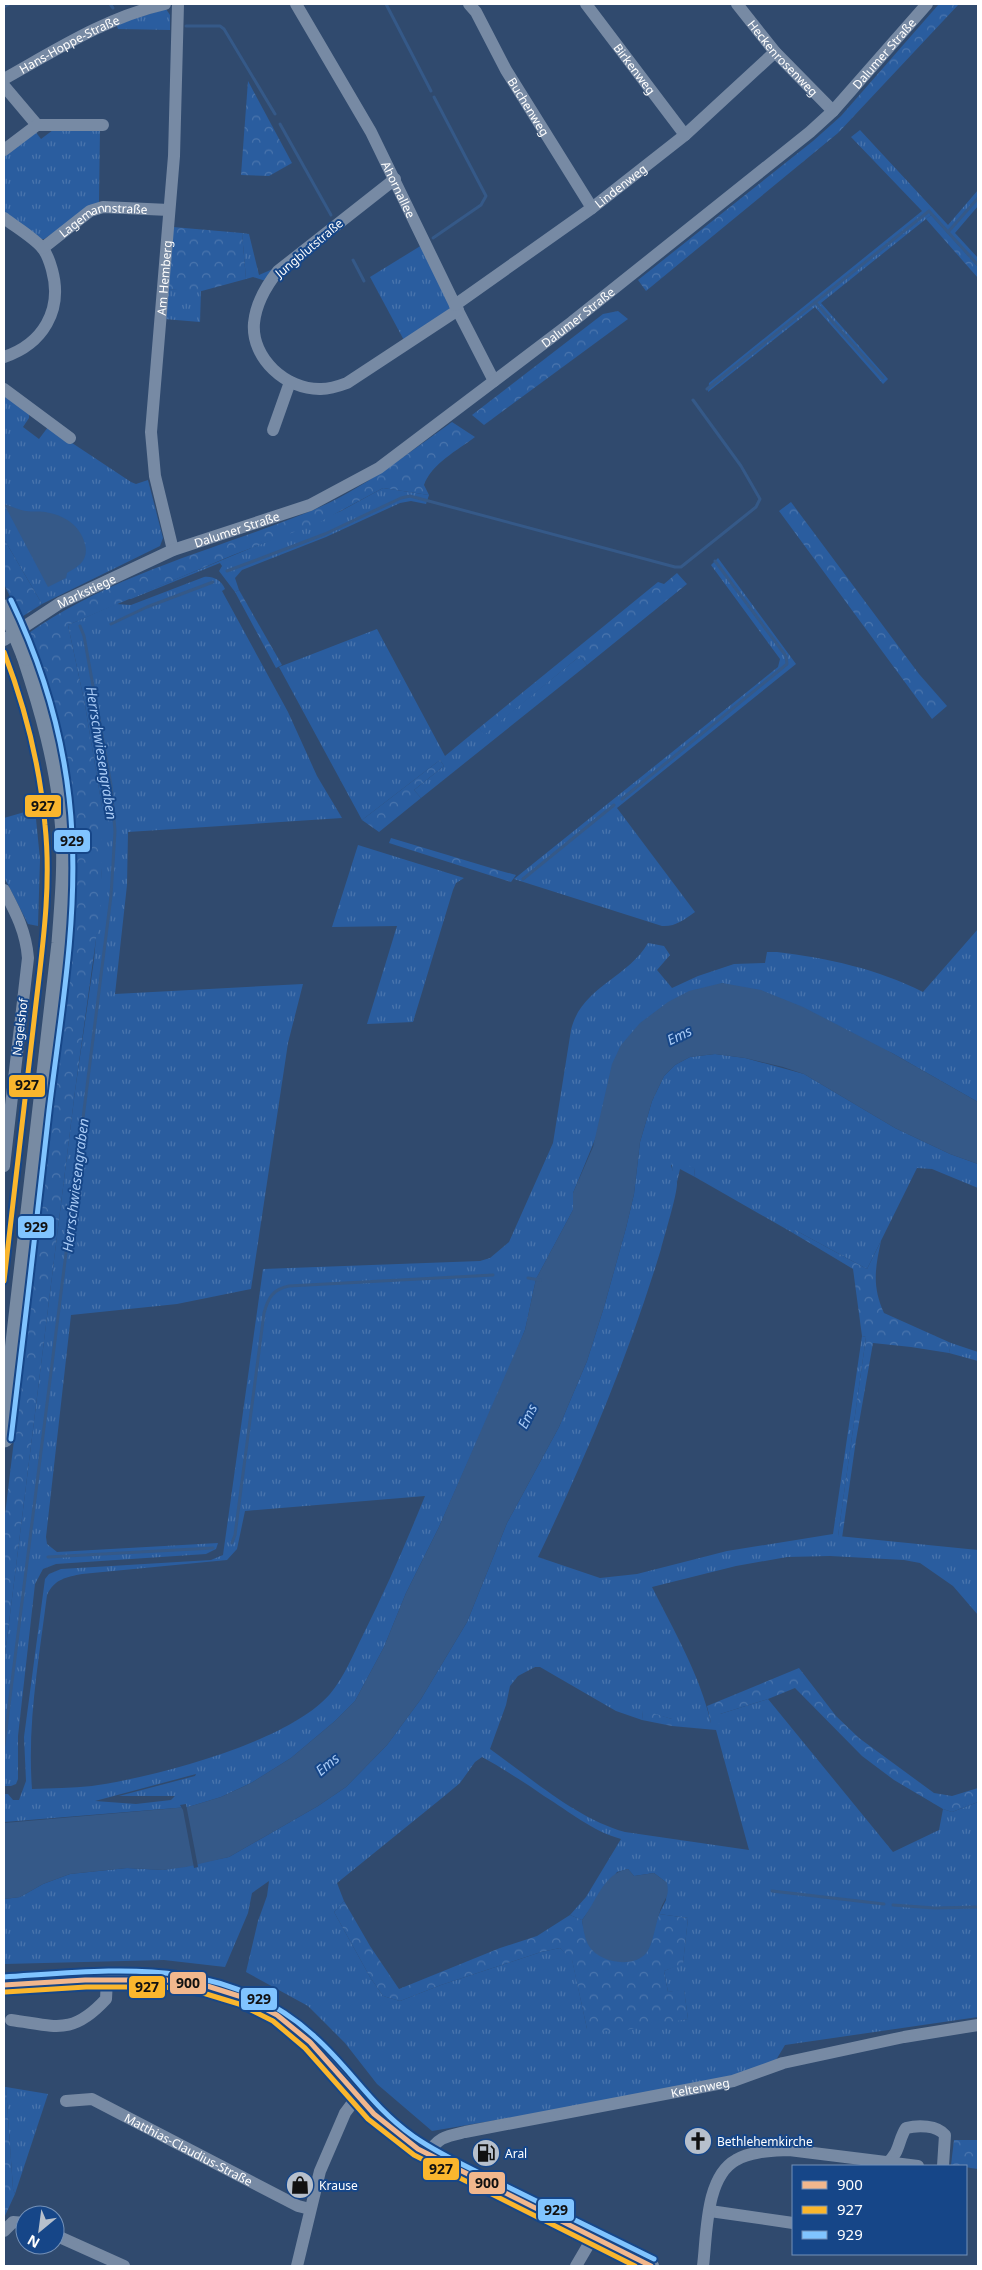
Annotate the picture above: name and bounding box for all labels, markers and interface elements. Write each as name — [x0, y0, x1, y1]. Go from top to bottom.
street label: Hans-Hoppe-Straße — [16, 11, 122, 77]
street label: Dalumer Straße — [848, 14, 920, 92]
street label: Heckenrosenweg — [744, 16, 822, 100]
street label: Birkenweg — [610, 40, 660, 98]
street label: Buchenweg — [504, 74, 554, 139]
street label: Ahornallee — [378, 158, 420, 221]
street label: Lindenweg — [591, 160, 650, 212]
street label: Lagemannstraße — [55, 199, 148, 241]
street label: Jungblutstraße — [271, 214, 347, 282]
street label: Am Hemberg — [152, 240, 175, 316]
street label: Dalumer Straße — [537, 283, 618, 351]
street label: Dalumer Straße — [192, 507, 282, 551]
street label: Markstiege — [54, 570, 119, 612]
water label: Herrschwiesengraben — [82, 685, 122, 821]
line badge: 927 — [24, 794, 62, 818]
text: 927 — [31, 796, 55, 815]
line badge: 929 — [53, 829, 91, 853]
text: 929 — [60, 831, 84, 850]
street label: Nagelshof — [8, 996, 32, 1057]
water label: Ems — [663, 1021, 695, 1049]
line badge: 927 — [8, 1074, 46, 1098]
text: 927 — [15, 1075, 39, 1094]
water label: Herrschwiesengraben — [57, 1117, 93, 1253]
line badge: 929 — [17, 1215, 55, 1239]
text: 929 — [24, 1217, 48, 1236]
water label: Ems — [513, 1400, 541, 1432]
water label: Ems — [311, 1749, 343, 1779]
line badge: 900 — [169, 1971, 207, 1995]
text: 900 — [176, 1973, 200, 1992]
line badge: 927 — [128, 1975, 166, 1999]
text: 927 — [135, 1977, 159, 1996]
line badge: 929 — [240, 1987, 278, 2011]
text: 929 — [247, 1989, 271, 2008]
street label: Keltenweg — [669, 2073, 731, 2101]
street label: Matthias-Claudius-Straße — [122, 2109, 256, 2190]
church icon: Bethlehemkirche — [683, 2126, 713, 2156]
place label: Bethlehemkirche — [717, 2133, 813, 2150]
fuel station icon: Aral — [471, 2138, 501, 2168]
place label: Aral — [505, 2145, 527, 2162]
line badge: 927 — [422, 2157, 460, 2181]
text: 927 — [429, 2159, 453, 2178]
legend — [792, 2165, 967, 2255]
shop icon: Krause — [285, 2170, 315, 2200]
line badge: 900 — [468, 2171, 506, 2195]
text: 900 — [475, 2173, 499, 2192]
text: 900 — [837, 2174, 863, 2194]
place label: Krause — [319, 2177, 358, 2194]
line badge: 929 — [537, 2198, 575, 2222]
text: 927 — [837, 2199, 863, 2219]
text: 929 — [544, 2200, 568, 2219]
north arrow — [15, 2205, 65, 2255]
text: 929 — [837, 2224, 863, 2244]
text: N — [24, 2231, 43, 2253]

